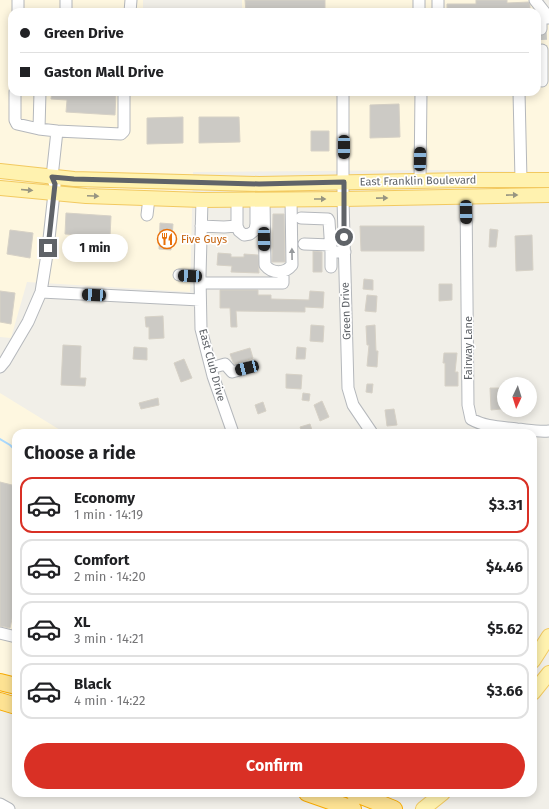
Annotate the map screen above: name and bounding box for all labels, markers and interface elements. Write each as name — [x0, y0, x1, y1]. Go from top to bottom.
text: Green Drive — [44, 24, 124, 42]
text: Gaston Mall Drive — [44, 63, 164, 81]
car — [338, 135, 350, 159]
car — [414, 147, 426, 171]
street label: East Franklin Boulevard — [360, 173, 476, 189]
one-way arrow — [21, 187, 33, 194]
one-way arrow — [506, 192, 519, 198]
one-way arrow — [87, 193, 100, 199]
one-way arrow — [376, 195, 388, 202]
one-way arrow — [314, 196, 327, 202]
car — [460, 200, 472, 224]
car — [258, 227, 270, 251]
restaurant icon: Five Guys — [156, 228, 178, 250]
route start — [335, 228, 353, 246]
place label: Five Guys — [181, 233, 227, 246]
callout: 1 min — [62, 234, 128, 262]
route end — [39, 239, 57, 257]
text: 1 min — [79, 240, 111, 255]
one-way arrow — [289, 247, 295, 260]
car — [178, 269, 202, 283]
street label: Green Drive — [338, 282, 354, 340]
car — [82, 288, 106, 302]
street label: Fairway Lane — [462, 316, 475, 380]
street label: East Club Drive — [196, 327, 228, 403]
car — [234, 359, 260, 377]
north arrow — [497, 377, 537, 417]
map controls — [497, 377, 537, 417]
text: Choose a ride — [24, 442, 136, 464]
icon: car — [26, 487, 62, 523]
text: Economy — [74, 489, 135, 507]
text: $3.31 — [489, 496, 523, 514]
text: 1 min · 14:19 — [74, 507, 143, 522]
icon: car — [26, 549, 62, 585]
text: Comfort — [74, 551, 130, 569]
text: $4.46 — [486, 558, 523, 576]
text: 2 min · 14:20 — [74, 569, 146, 584]
icon: car — [26, 611, 62, 647]
text: XL — [74, 613, 90, 631]
text: $5.62 — [487, 620, 523, 638]
text: 3 min · 14:21 — [74, 631, 144, 646]
icon: car — [26, 673, 62, 709]
text: Black — [74, 675, 111, 693]
text: $3.66 — [487, 682, 523, 700]
text: 4 min · 14:22 — [74, 693, 145, 708]
button: Confirm — [24, 743, 525, 789]

